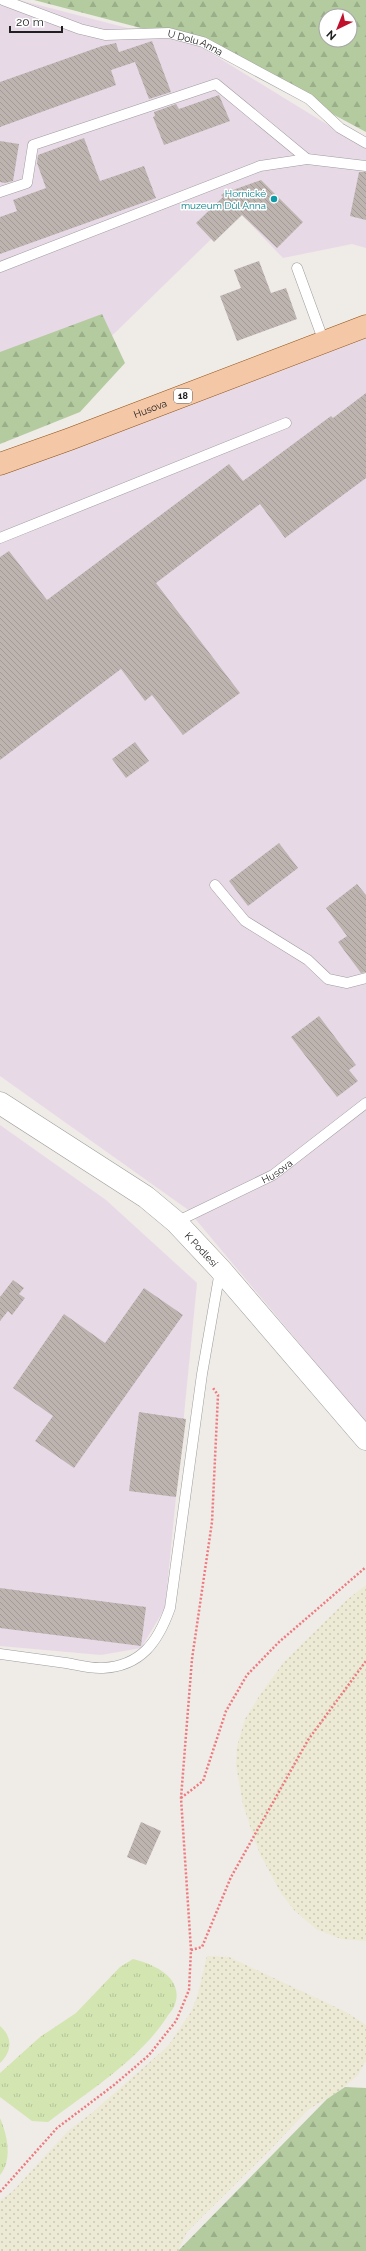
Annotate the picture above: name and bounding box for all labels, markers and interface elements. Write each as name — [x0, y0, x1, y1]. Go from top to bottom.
scale bar — [10, 8, 62, 34]
north arrow — [318, 8, 358, 48]
text: 20 m — [16, 15, 44, 29]
street label: U Dolu Anna — [167, 27, 225, 57]
text: N — [324, 27, 339, 43]
place label: Hornické muzeum Důl Anna — [181, 188, 266, 211]
marker: Hornické muzeum Důl Anna — [269, 194, 279, 204]
road number: 18 — [174, 389, 192, 403]
street label: Husova — [132, 397, 168, 420]
street label: Husova — [260, 1157, 294, 1185]
street label: K Podlesí — [183, 1230, 221, 1269]

